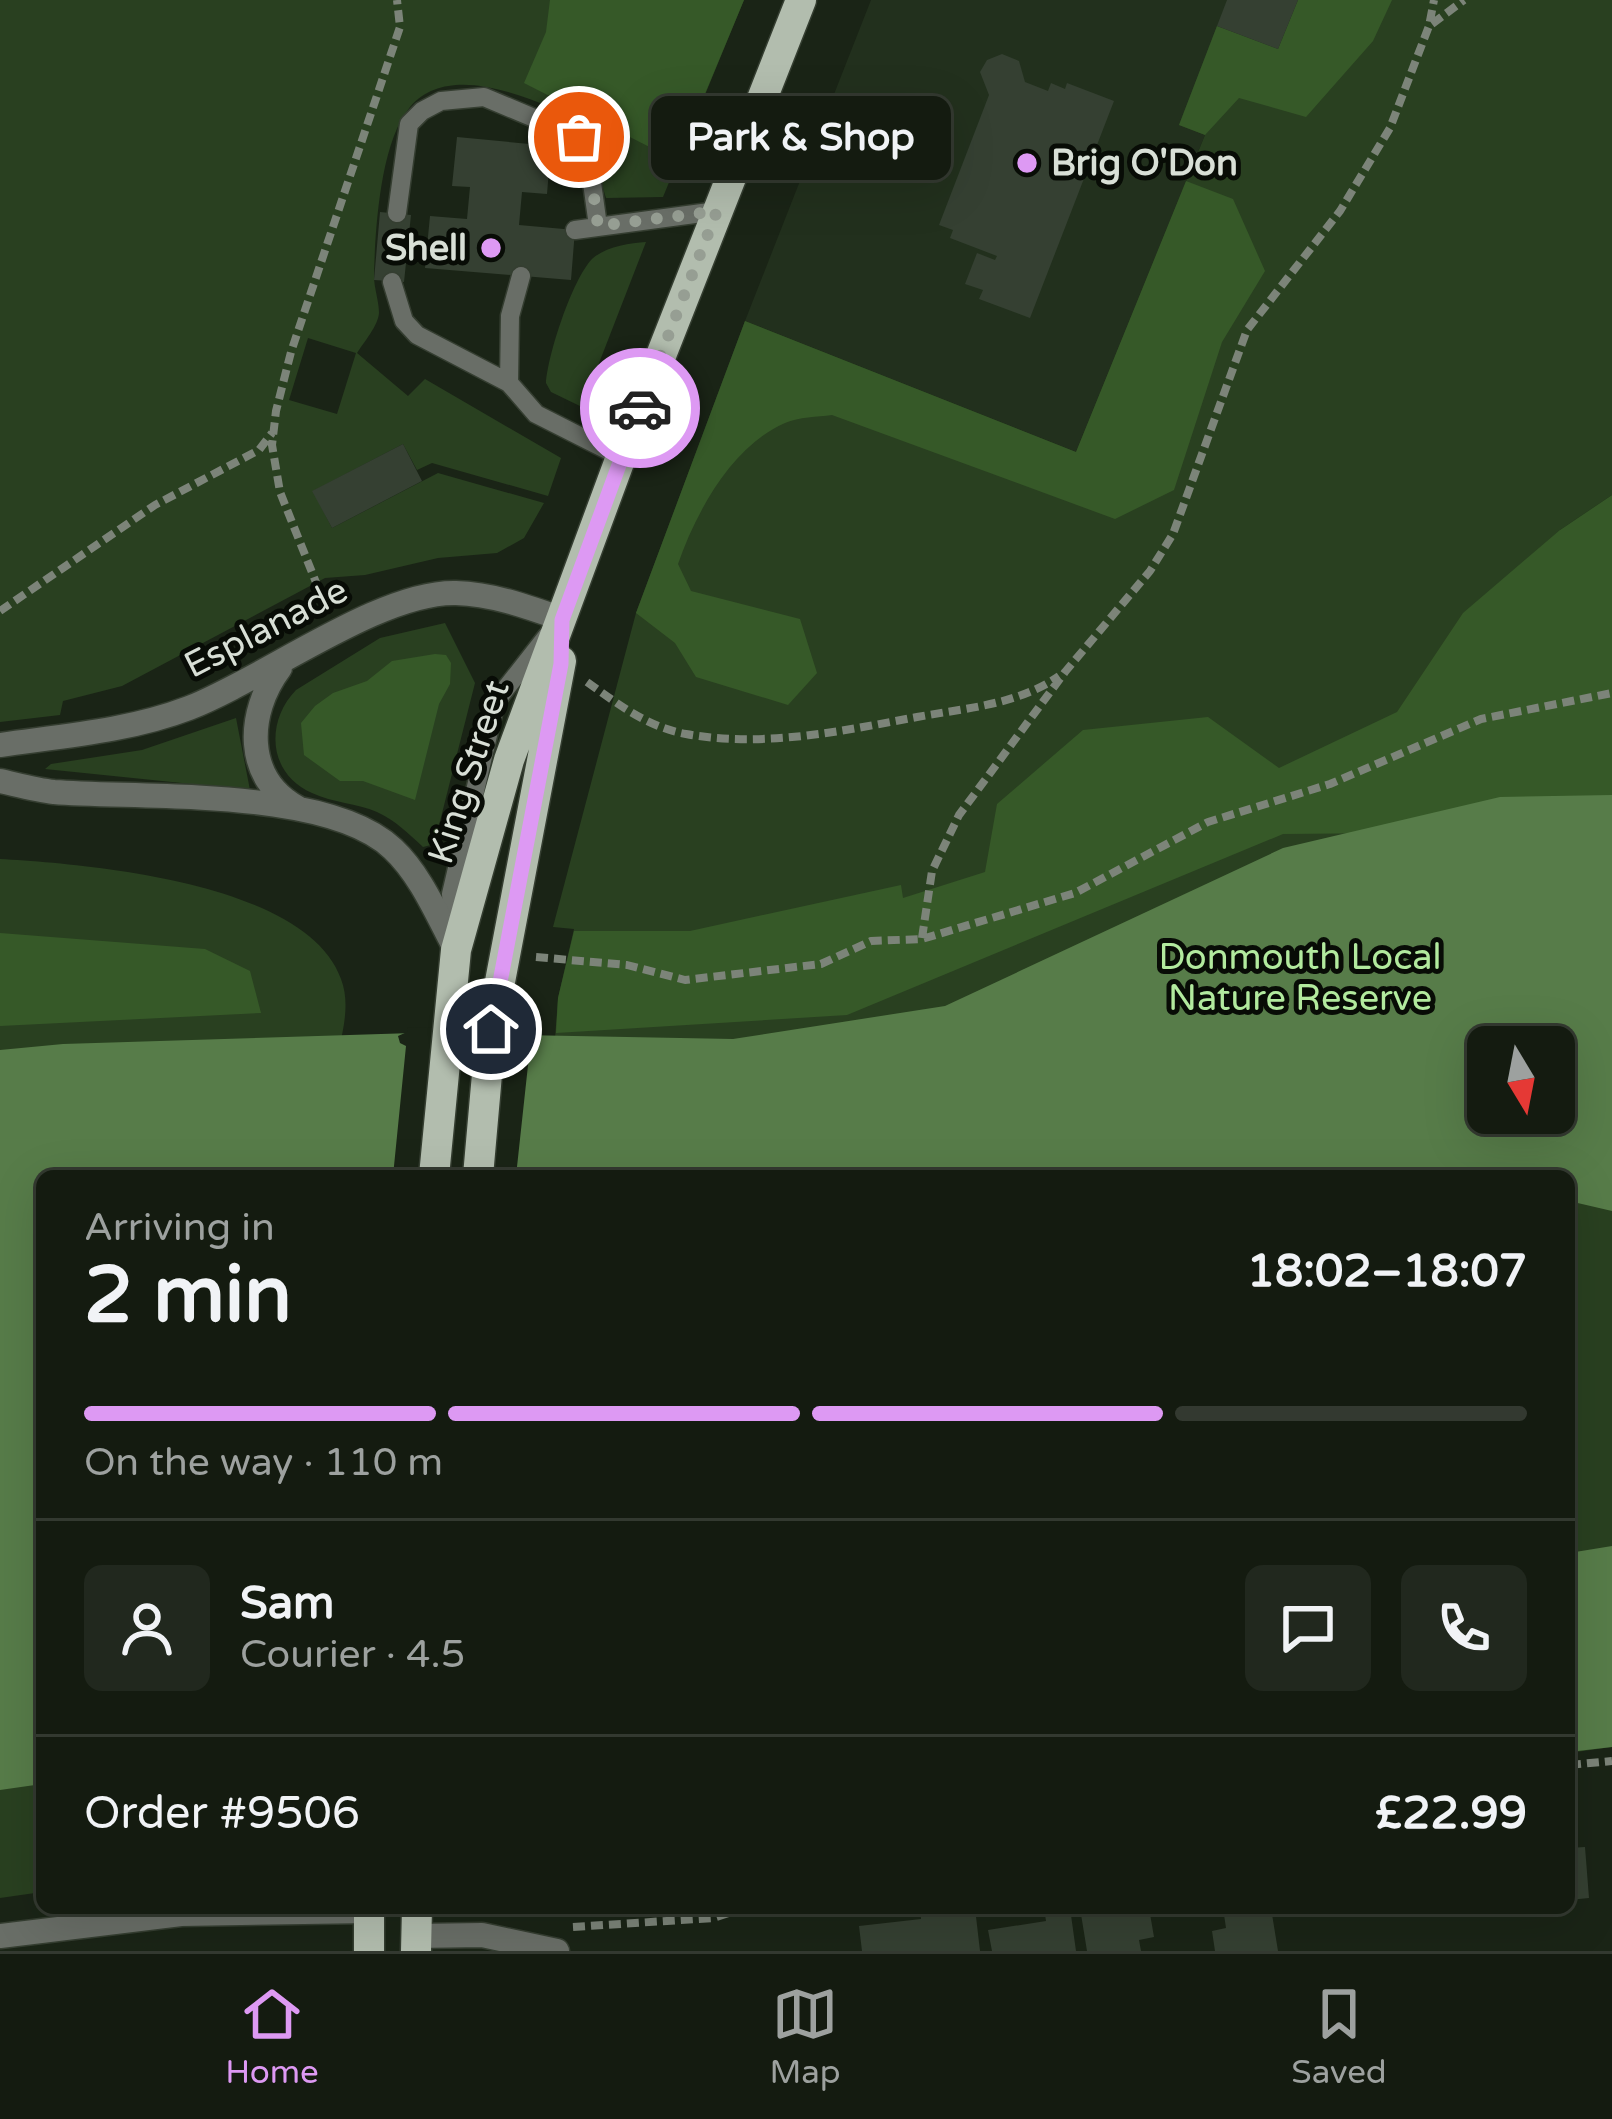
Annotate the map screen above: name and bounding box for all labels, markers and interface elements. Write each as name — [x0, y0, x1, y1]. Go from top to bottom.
pin — [528, 86, 630, 188]
callout: Park & Shop — [651, 95, 951, 179]
icon: bag — [546, 104, 612, 170]
text: Park & Shop — [687, 114, 915, 161]
place label: Brig O'Don — [1051, 142, 1238, 185]
marker: Brig O'Don — [1014, 150, 1040, 176]
place label: Shell — [385, 227, 467, 270]
marker: Shell — [478, 235, 504, 261]
courier — [580, 348, 700, 468]
icon: car — [607, 375, 673, 441]
street label: Esplanade — [177, 569, 355, 687]
street label: King Street — [419, 675, 519, 869]
park label: Donmouth Local Nature Reserve — [1158, 936, 1442, 1020]
pin — [440, 978, 542, 1080]
icon: home — [458, 996, 524, 1062]
north arrow — [1467, 1026, 1575, 1134]
map controls — [1467, 1026, 1575, 1134]
text: Arriving in — [84, 1204, 275, 1251]
text: 18:02–18:07 — [1247, 1245, 1527, 1299]
text: 2 min — [84, 1249, 292, 1343]
text: On the way · 110 m — [84, 1439, 443, 1486]
button: person — [84, 1565, 210, 1691]
button: chat — [1245, 1565, 1371, 1691]
button: phone — [1401, 1565, 1527, 1691]
text: Sam — [240, 1577, 334, 1631]
text: Courier · 4.5 — [240, 1631, 465, 1678]
text: Order #9506 — [84, 1787, 360, 1841]
text: £22.99 — [1375, 1787, 1527, 1841]
tab: Home — [225, 1981, 319, 2092]
tab: Map — [769, 1981, 841, 2092]
tab: Saved — [1291, 1981, 1387, 2092]

